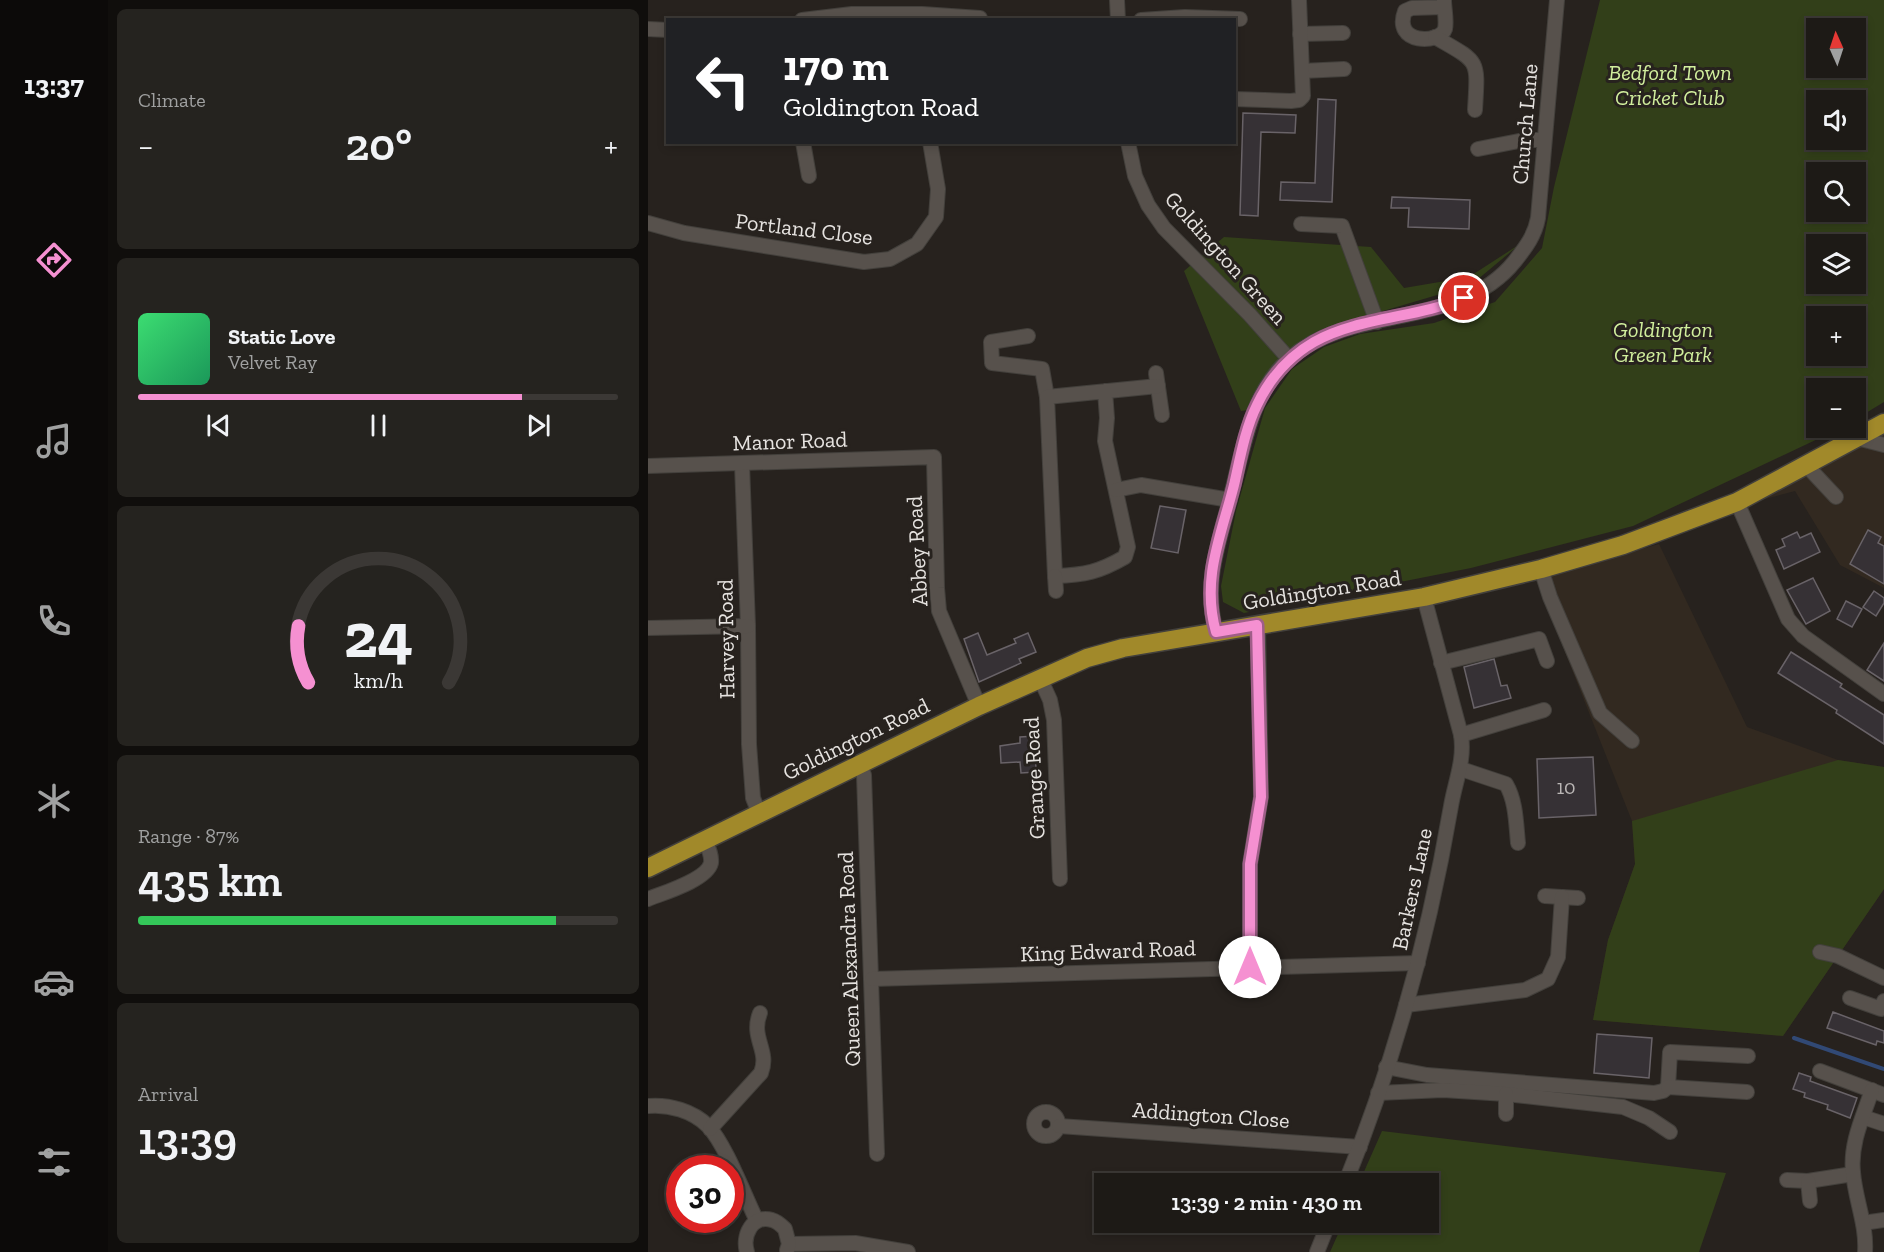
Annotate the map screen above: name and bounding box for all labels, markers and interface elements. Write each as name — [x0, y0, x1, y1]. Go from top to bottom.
north arrow — [1806, 18, 1866, 78]
map controls — [1806, 18, 1866, 438]
text: 170 m — [783, 40, 889, 91]
icon: left — [684, 42, 762, 120]
park label: Bedford Town Cricket Club — [1608, 59, 1732, 111]
street label: Church Lane — [1506, 63, 1544, 185]
text: 13:37 — [24, 69, 84, 101]
text: Climate — [138, 88, 206, 112]
button: sound — [1806, 90, 1866, 150]
text: Goldington Road — [783, 91, 979, 123]
text: 20° — [345, 118, 412, 172]
text: − — [138, 126, 153, 165]
text: + — [604, 126, 618, 165]
button: search — [1806, 162, 1866, 222]
street label: Goldington Green — [1159, 186, 1293, 330]
street label: Portland Close — [734, 207, 874, 251]
button: layers — [1806, 234, 1866, 294]
icon: directions — [33, 239, 75, 281]
pin — [1438, 272, 1489, 323]
icon: arrive — [1447, 281, 1480, 314]
button: + — [1806, 306, 1866, 366]
park label: Goldington Green Park — [1613, 316, 1713, 368]
text: Static Love — [228, 323, 335, 350]
text: Velvet Ray — [228, 350, 317, 374]
button: − — [1806, 378, 1866, 438]
icon: previous — [202, 409, 235, 442]
icon: pause — [362, 409, 395, 442]
icon: next — [522, 409, 555, 442]
icon: music — [33, 420, 75, 462]
street label: Manor Road — [732, 426, 848, 456]
street label: Abbey Road — [901, 495, 933, 607]
street label: Goldington Road — [1241, 564, 1403, 616]
street label: Harvey Road — [711, 579, 741, 699]
text: 24 — [343, 598, 413, 673]
icon: phone — [33, 600, 75, 642]
text: km/h — [354, 668, 402, 693]
street label: Goldington Road — [778, 692, 934, 786]
street label: Grange Road — [1017, 716, 1051, 840]
house number: 10 — [1556, 775, 1576, 799]
icon: climate — [33, 780, 75, 822]
text: Range · 87% — [138, 824, 239, 848]
street label: Barkers Lane — [1386, 826, 1438, 952]
street label: Queen Alexandra Road — [832, 851, 866, 1067]
text: 435 km — [138, 854, 282, 908]
street label: King Edward Road — [1020, 934, 1196, 968]
position arrow — [1218, 935, 1282, 999]
icon: car — [33, 961, 75, 1003]
text: Arrival — [138, 1082, 198, 1106]
street label: Addington Close — [1132, 1096, 1290, 1134]
text: 13:39 — [138, 1112, 237, 1166]
icon: filters — [33, 1141, 75, 1183]
speed limit sign: 30 — [666, 1155, 744, 1233]
text: 13:39 · 2 min · 430 m — [1171, 1189, 1362, 1216]

